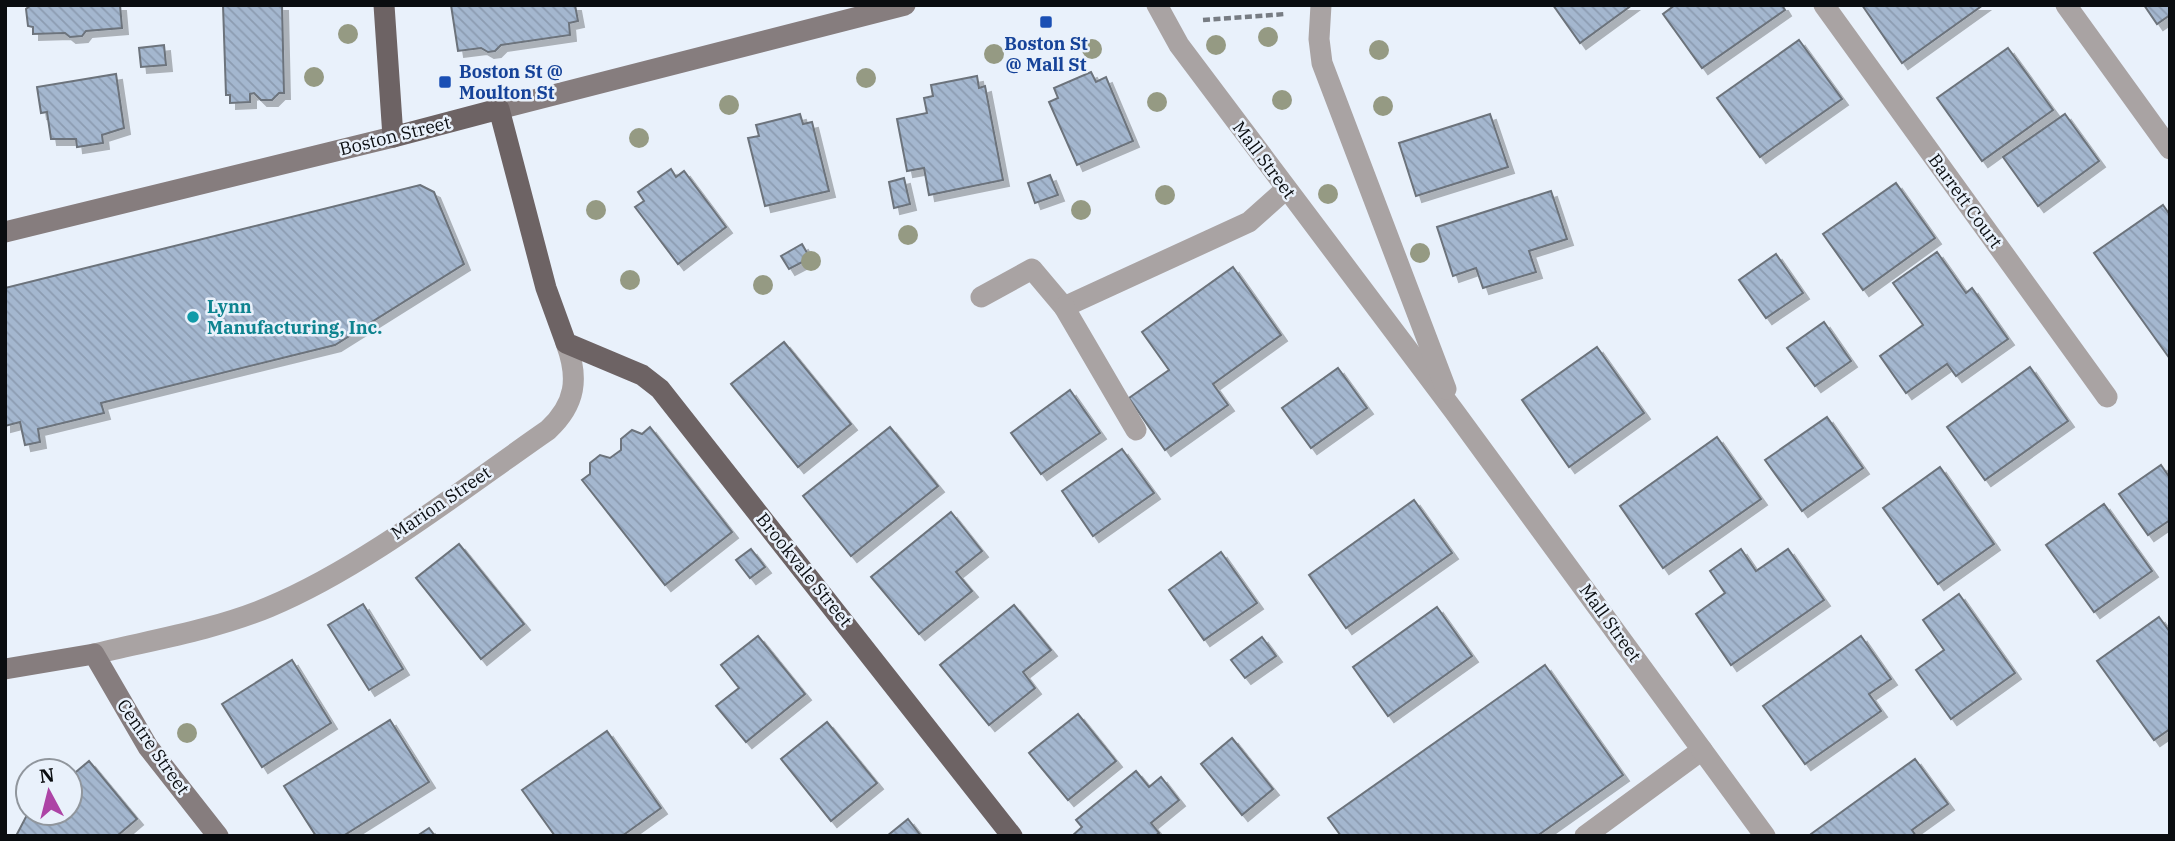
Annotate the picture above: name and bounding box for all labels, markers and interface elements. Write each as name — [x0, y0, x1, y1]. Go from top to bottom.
marker: Boston St @ Mall St — [1038, 14, 1054, 30]
place label: Boston St @ Mall St — [1004, 32, 1088, 76]
place label: Boston St @ Moulton St — [459, 60, 563, 104]
marker: Boston St @ Moulton St — [437, 74, 453, 90]
street label: Boston Street — [337, 111, 453, 160]
street label: Mall Street — [1228, 116, 1301, 203]
street label: Barrett Court — [1923, 149, 2007, 253]
place label: Lynn Manufacturing, Inc. — [207, 295, 382, 339]
marker: Lynn Manufacturing, Inc. — [185, 309, 201, 325]
street label: Marion Street — [386, 461, 495, 544]
street label: Brookvale Street — [751, 508, 857, 631]
street label: Mall Street — [1574, 579, 1646, 666]
street label: Centre Street — [112, 695, 195, 799]
north arrow — [14, 757, 84, 827]
text: N — [38, 762, 56, 788]

